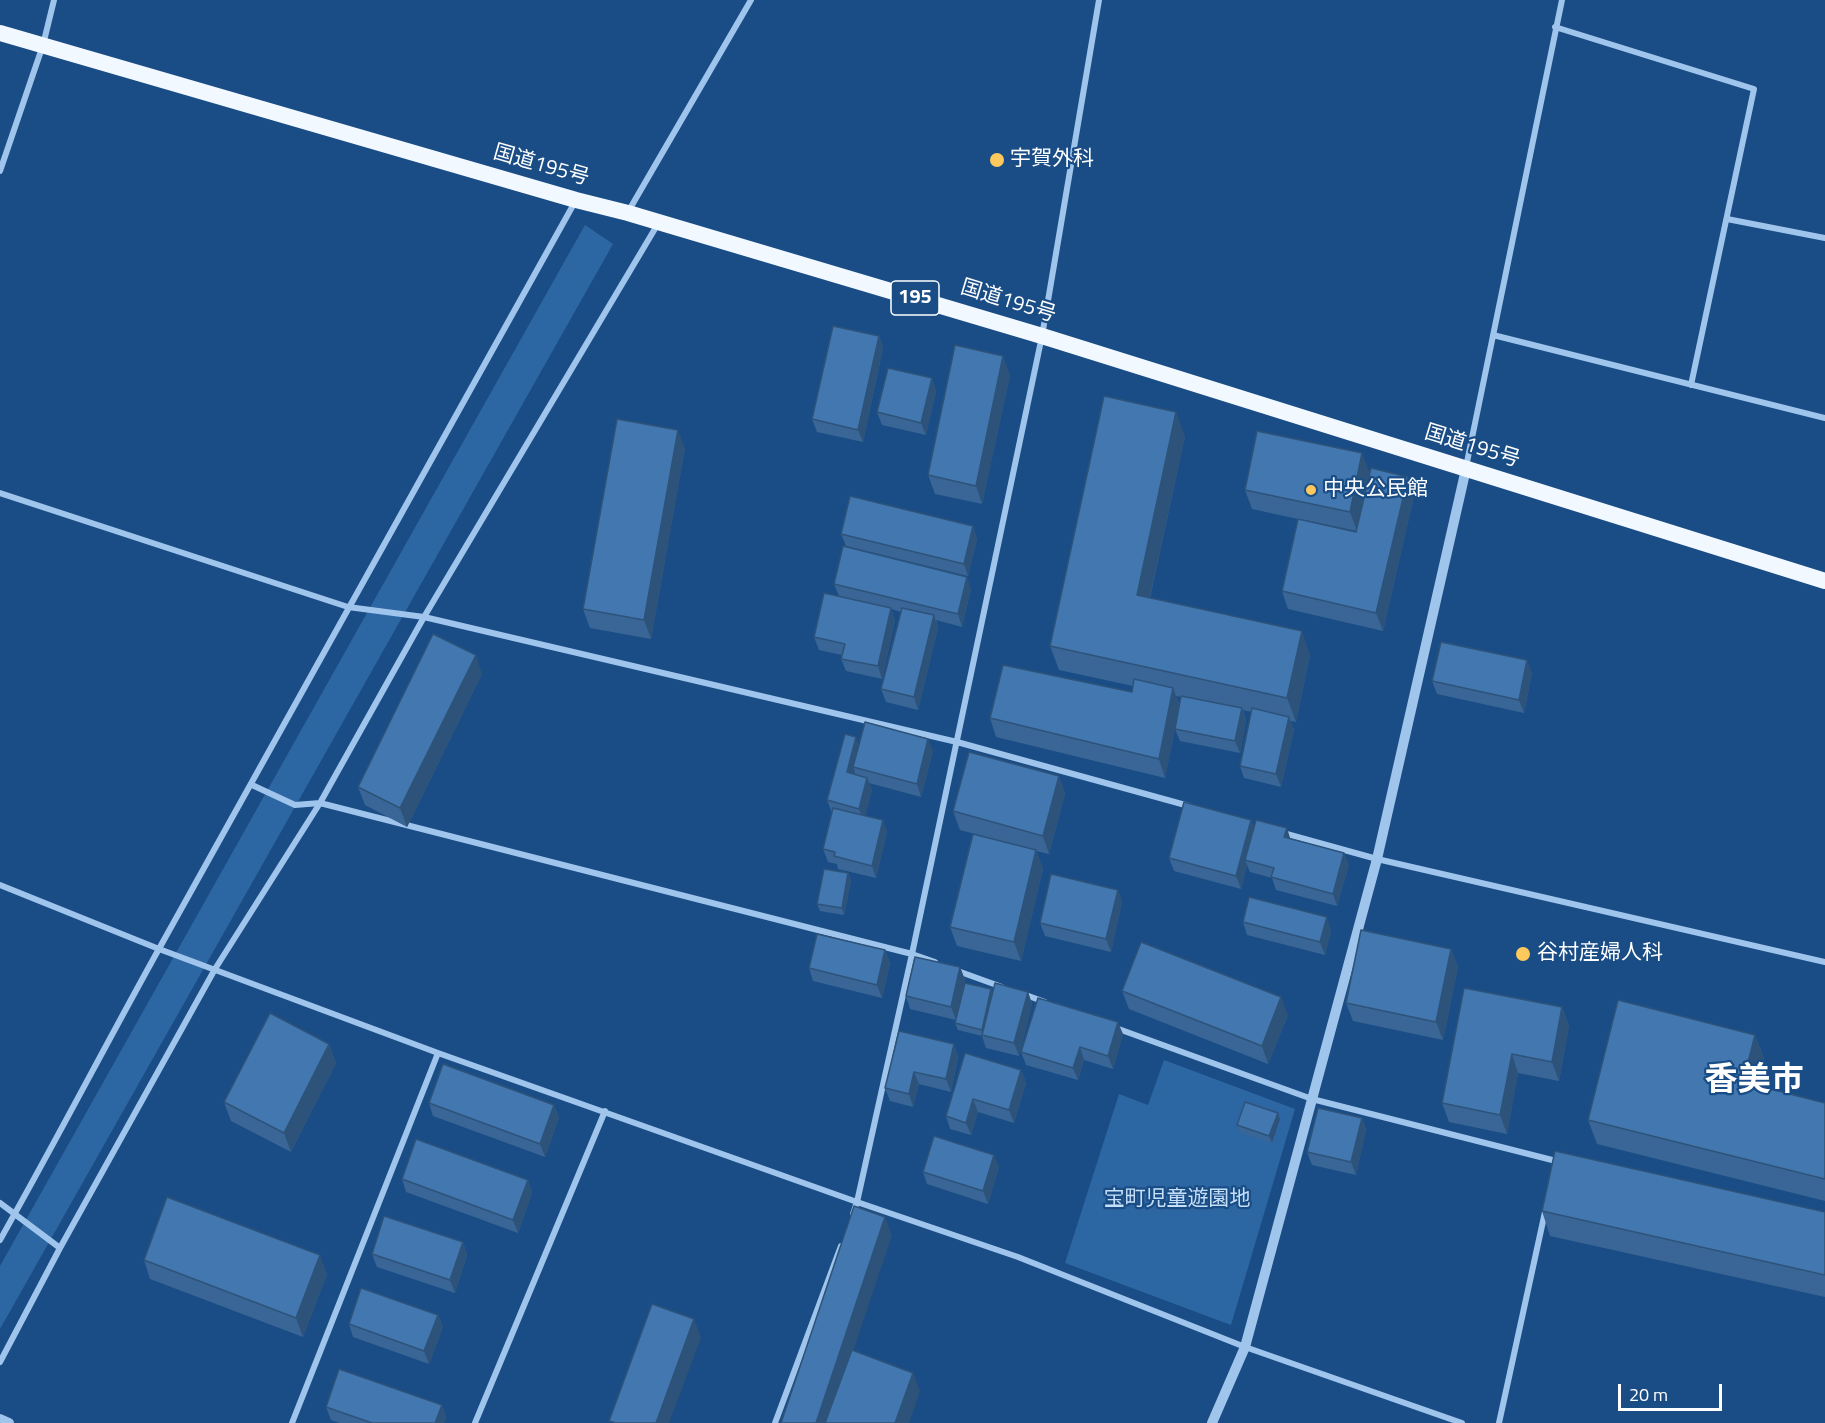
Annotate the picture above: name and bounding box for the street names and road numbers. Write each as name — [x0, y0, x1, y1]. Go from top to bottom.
street label: 国道195号 — [490, 140, 592, 192]
street label: 国道195号 — [957, 276, 1059, 328]
road number: 195 — [891, 281, 939, 315]
street label: 国道195号 — [1421, 421, 1523, 473]

